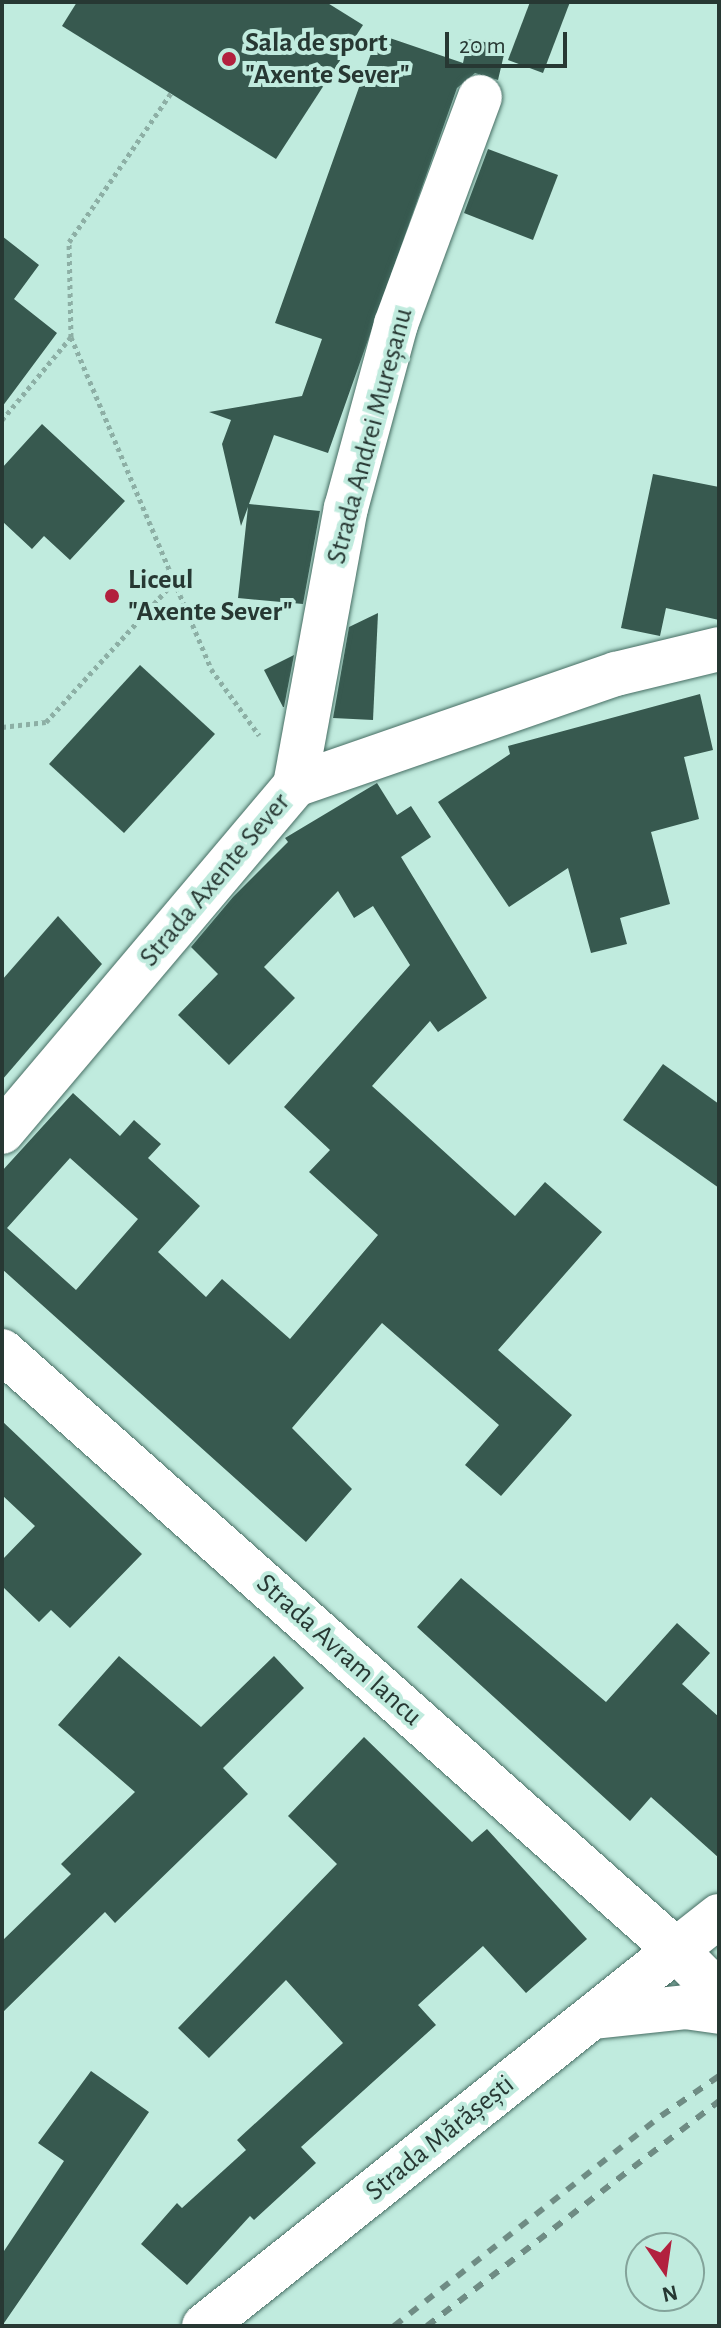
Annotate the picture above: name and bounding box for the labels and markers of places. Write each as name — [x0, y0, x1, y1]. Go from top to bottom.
place label: Sala de sport "Axente Sever" — [245, 26, 410, 92]
marker: Sala de sport "Axente Sever" — [220, 50, 238, 68]
place label: Liceul "Axente Sever" — [128, 563, 293, 629]
marker: Liceul "Axente Sever" — [103, 587, 121, 605]

